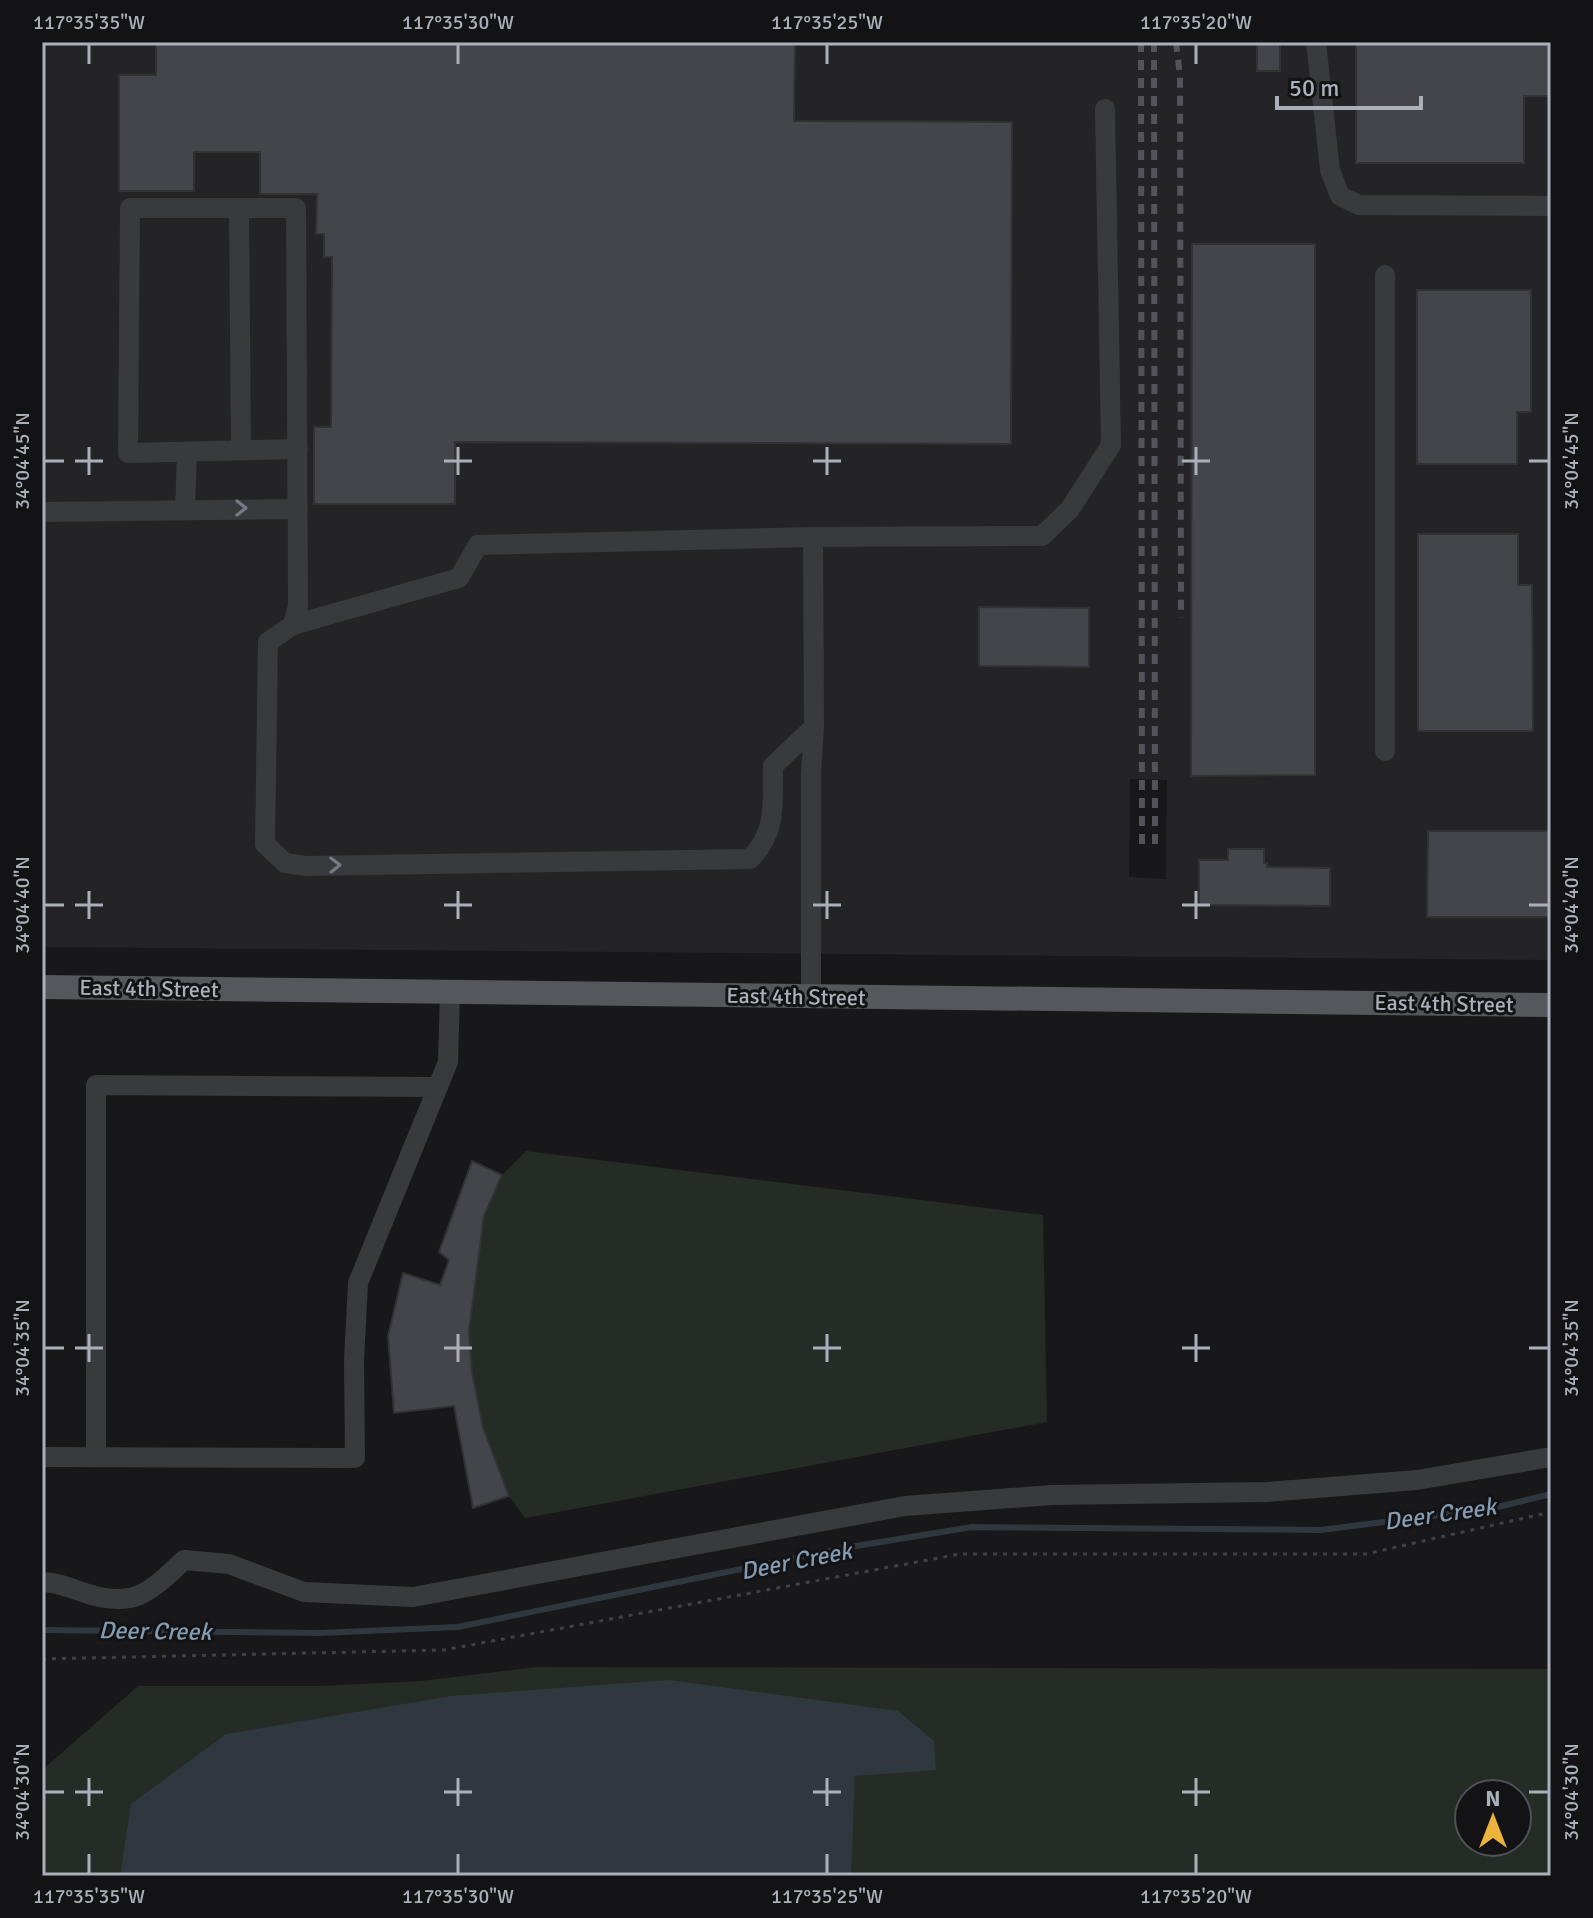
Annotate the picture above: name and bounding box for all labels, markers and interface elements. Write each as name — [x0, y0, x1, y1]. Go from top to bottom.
text: 117°35'35"W — [33, 10, 145, 35]
text: 117°35'30"W — [402, 10, 514, 35]
text: 117°35'25"W — [771, 10, 883, 35]
text: 117°35'20"W — [1140, 10, 1252, 35]
scale bar — [1277, 60, 1421, 110]
text: 50 m — [1289, 73, 1339, 103]
text: 34°04'45"N — [10, 412, 35, 510]
text: 34°04'45"N — [1559, 412, 1584, 510]
one-way arrow — [235, 500, 248, 517]
text: 34°04'40"N — [10, 856, 35, 954]
one-way arrow — [329, 856, 342, 874]
text: 34°04'40"N — [1559, 856, 1584, 954]
street label: East 4th Street — [79, 974, 219, 1003]
street label: East 4th Street — [726, 982, 866, 1011]
street label: East 4th Street — [1374, 989, 1514, 1018]
text: 34°04'35"N — [10, 1299, 35, 1397]
text: 34°04'35"N — [1559, 1299, 1584, 1397]
water label: Deer Creek — [1382, 1491, 1500, 1537]
water label: Deer Creek — [738, 1535, 856, 1586]
water label: Deer Creek — [98, 1615, 214, 1647]
text: 34°04'30"N — [10, 1743, 35, 1841]
text: 34°04'30"N — [1559, 1743, 1584, 1841]
north arrow — [1453, 1778, 1533, 1858]
text: N — [1485, 1785, 1501, 1812]
text: 117°35'35"W — [33, 1884, 145, 1909]
text: 117°35'30"W — [402, 1884, 514, 1909]
text: 117°35'25"W — [771, 1884, 883, 1909]
text: 117°35'20"W — [1140, 1884, 1252, 1909]

